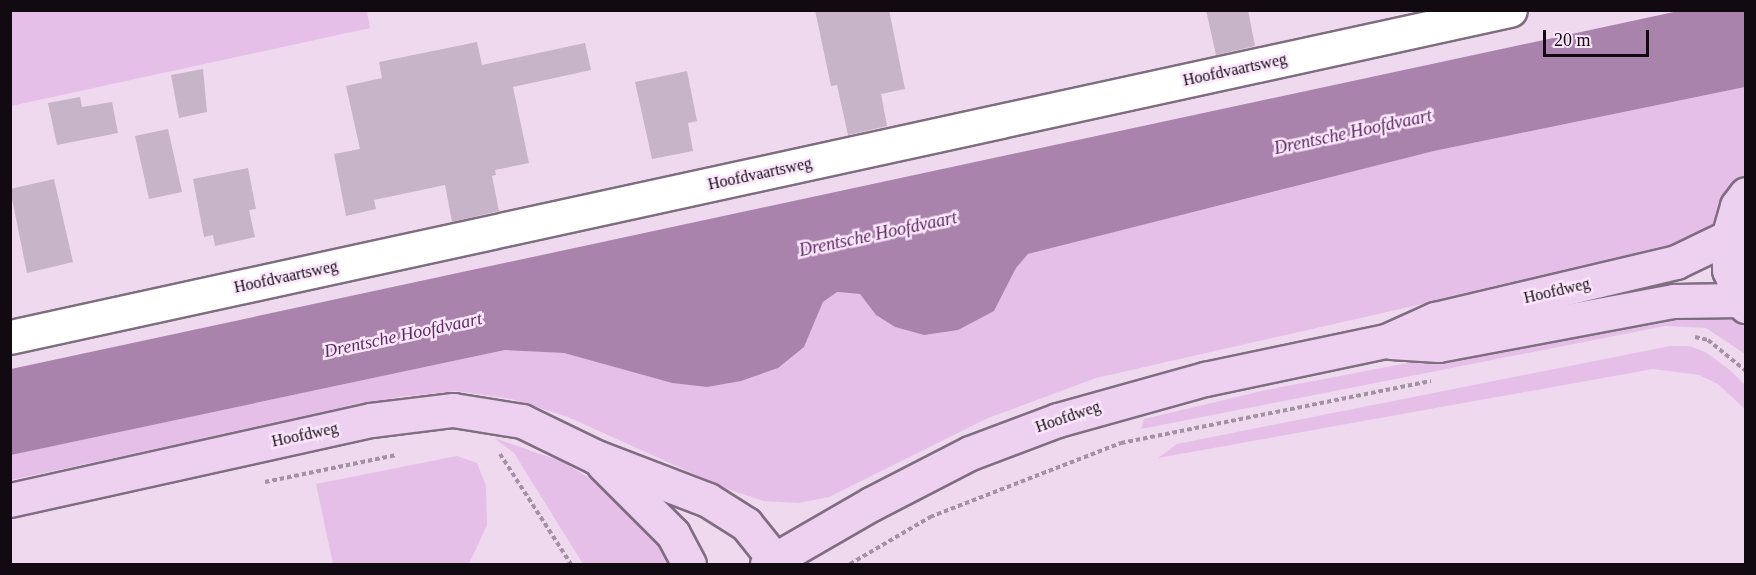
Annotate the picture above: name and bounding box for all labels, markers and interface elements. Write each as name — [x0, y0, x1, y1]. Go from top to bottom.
scale bar — [1546, 18, 1652, 56]
text: 20 m — [1554, 30, 1591, 50]
street label: Hoofdvaartsweg — [1181, 50, 1289, 90]
water label: Drentsche Hoofdvaart — [1272, 105, 1434, 159]
street label: Hoofdvaartsweg — [706, 154, 814, 194]
water label: Drentsche Hoofdvaart — [797, 207, 959, 261]
street label: Hoofdvaartsweg — [232, 257, 340, 297]
street label: Hoofdweg — [1522, 274, 1592, 308]
water label: Drentsche Hoofdvaart — [322, 308, 484, 362]
street label: Hoofdweg — [1033, 397, 1103, 437]
street label: Hoofdweg — [270, 419, 340, 451]

